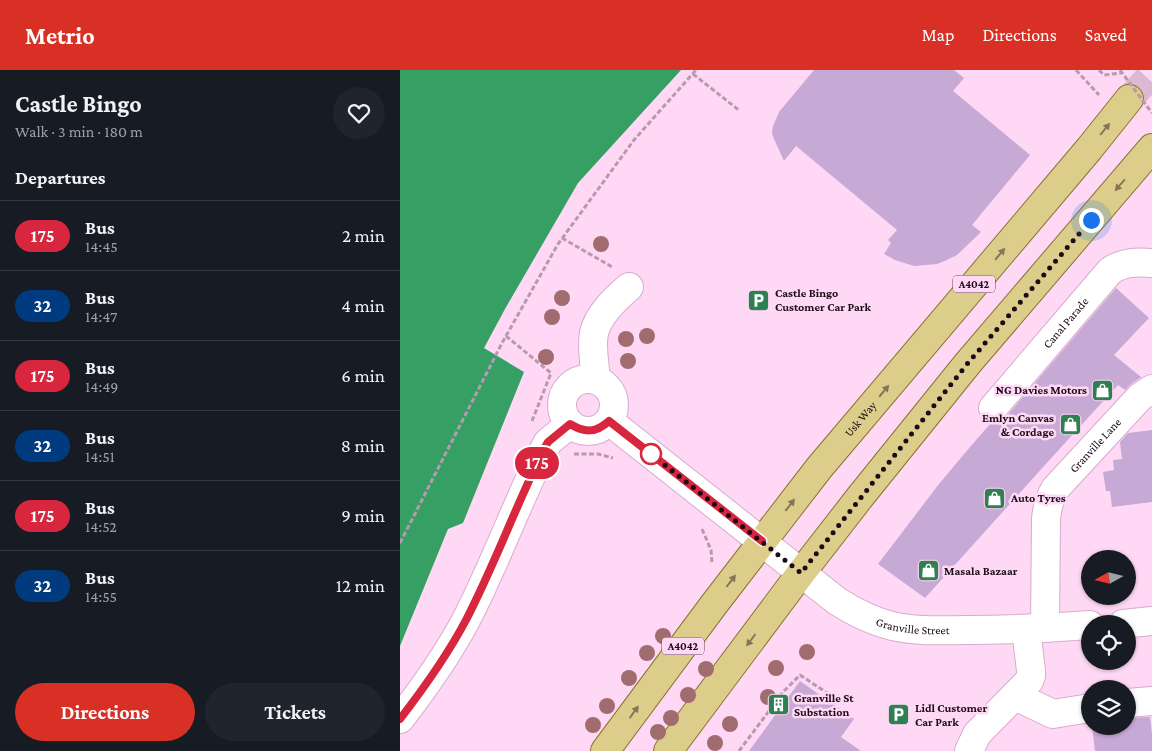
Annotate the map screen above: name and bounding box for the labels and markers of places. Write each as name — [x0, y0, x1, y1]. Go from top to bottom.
place label: Castle Bingo Customer Car Park — [775, 286, 871, 314]
parking icon: Castle Bingo Customer Car Park — [747, 288, 771, 312]
shop icon: NG Davies Motors — [1091, 378, 1115, 402]
place label: NG Davies Motors — [996, 383, 1087, 397]
place label: Emlyn Canvas & Cordage — [982, 411, 1054, 439]
shop icon: Emlyn Canvas & Cordage — [1058, 413, 1082, 437]
unlabelled marker — [640, 443, 662, 465]
shop icon: Auto Tyres — [983, 486, 1007, 510]
place label: Auto Tyres — [1010, 491, 1066, 505]
shop icon: Masala Bazaar — [916, 559, 940, 583]
place label: Masala Bazaar — [944, 564, 1018, 578]
place label: Granville St Substation — [794, 691, 854, 719]
building icon: Granville St Substation — [766, 693, 790, 717]
place label: Lidl Customer Car Park — [915, 701, 987, 729]
parking icon: Lidl Customer Car Park — [887, 703, 911, 727]

